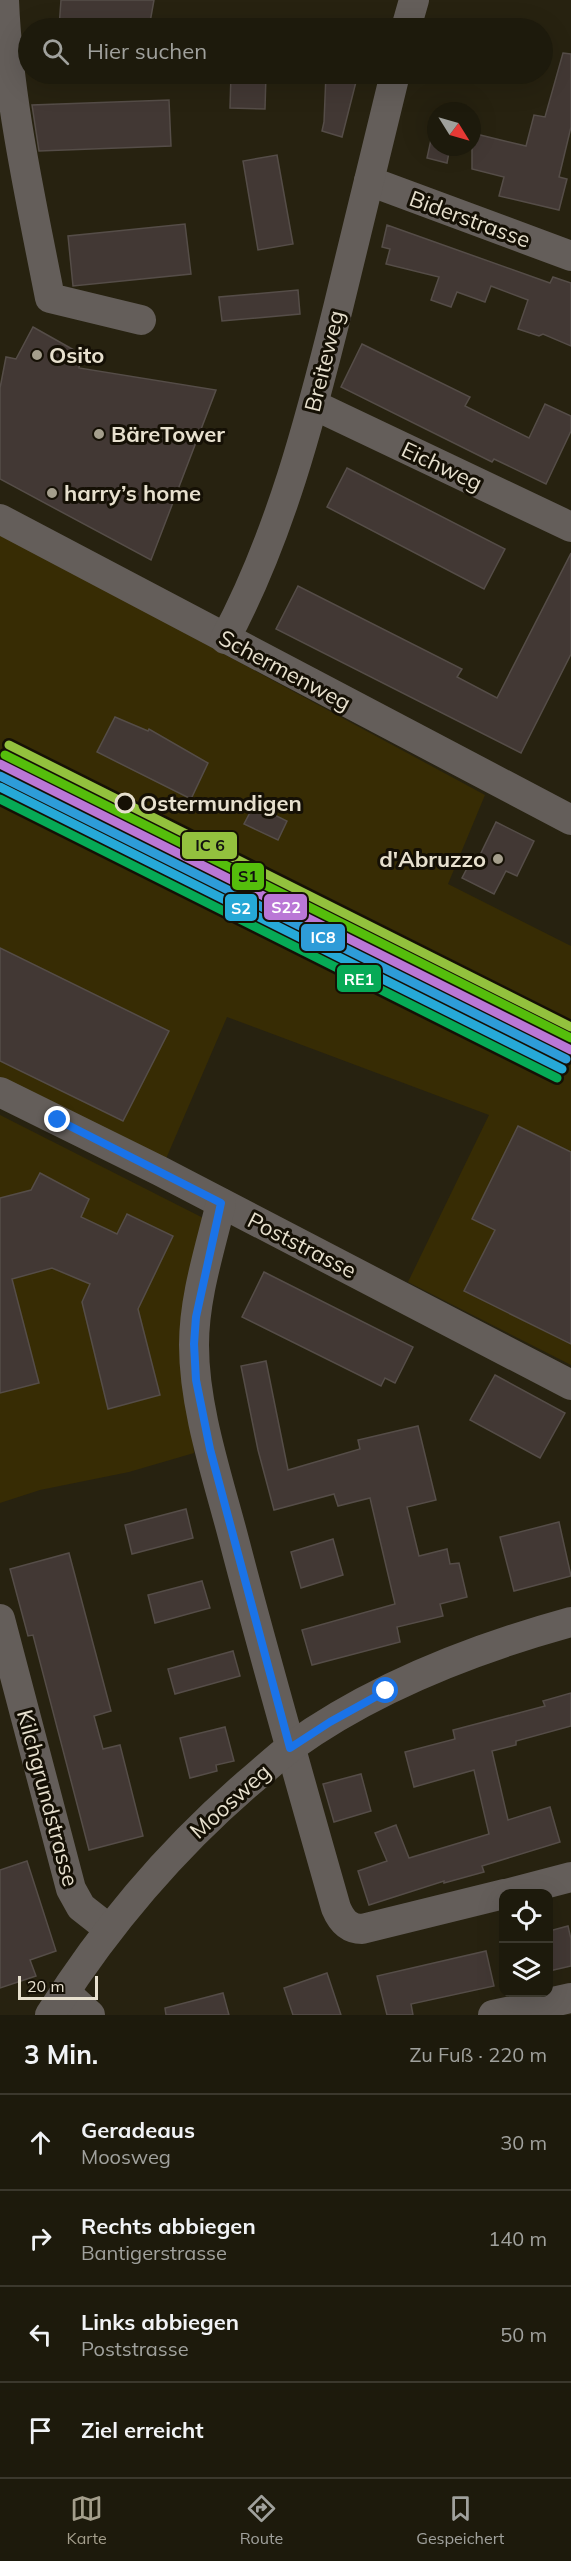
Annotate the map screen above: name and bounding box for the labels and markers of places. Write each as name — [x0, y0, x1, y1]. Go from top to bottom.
place label: Osito — [49, 341, 104, 369]
marker: Osito — [30, 348, 44, 362]
place label: BäreTower — [111, 420, 225, 448]
marker: BäreTower — [92, 427, 106, 441]
place label: harry’s home — [64, 479, 201, 507]
marker: harry’s home — [45, 486, 59, 500]
place label: Ostermundigen — [140, 789, 302, 817]
marker: Ostermundigen — [115, 793, 135, 813]
place label: d'Abruzzo — [379, 845, 486, 873]
marker: d'Abruzzo — [491, 852, 505, 866]

